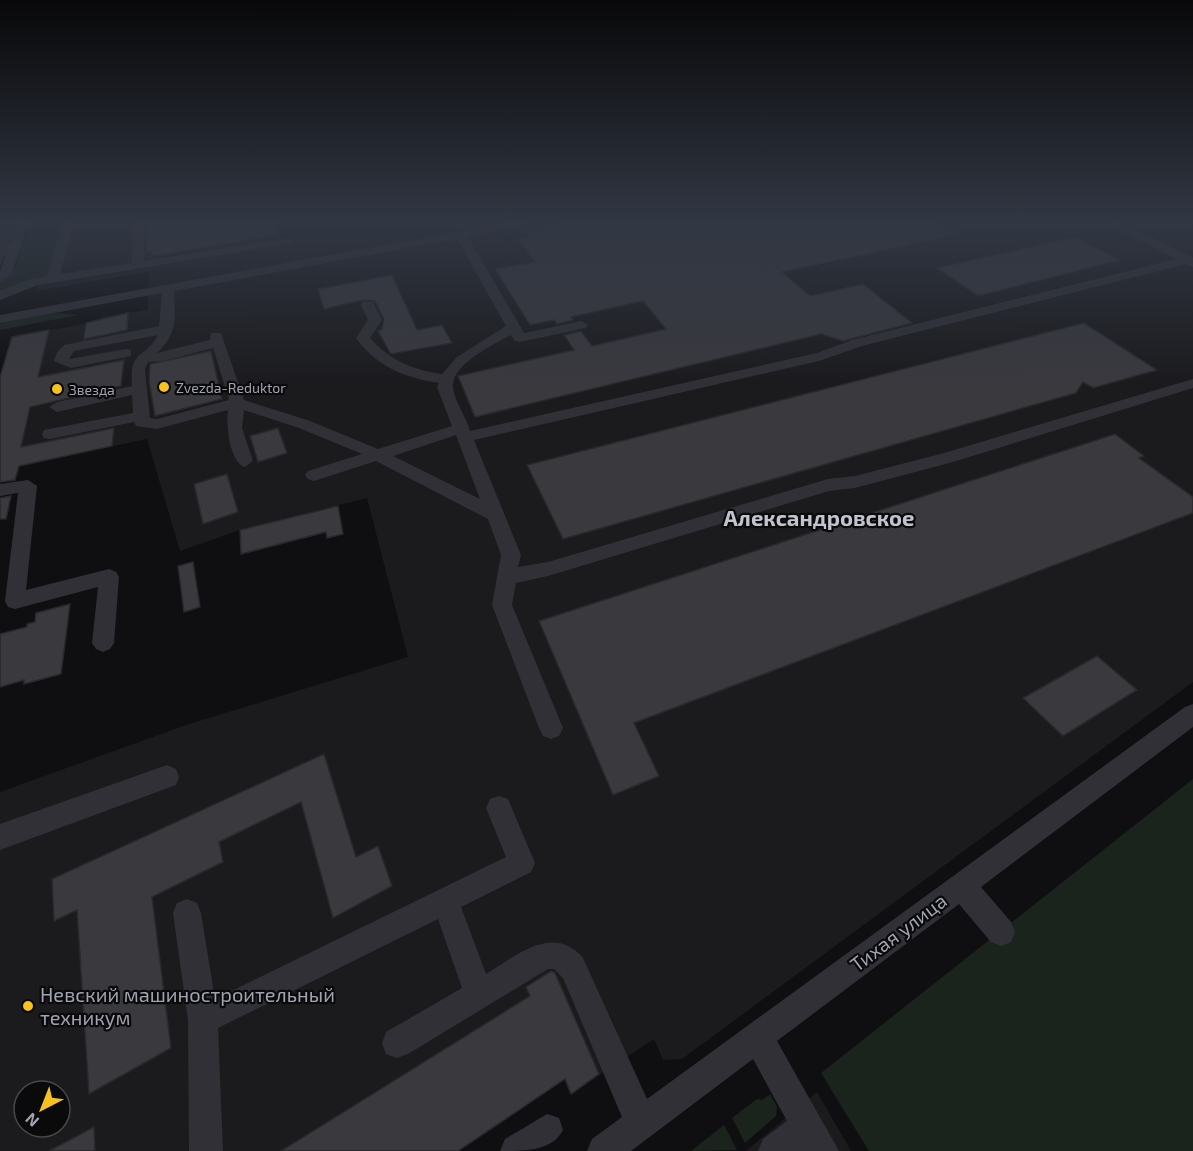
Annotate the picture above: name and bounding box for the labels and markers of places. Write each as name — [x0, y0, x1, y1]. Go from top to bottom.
place label: Zvezda-Reduktor — [176, 379, 286, 396]
marker: Zvezda-Reduktor — [157, 380, 171, 394]
place label: Звезда — [69, 381, 115, 398]
marker: Звезда — [50, 382, 64, 396]
place label: Невский машиностроительный техникум — [40, 982, 335, 1030]
marker: Невский машиностроительный техникум — [21, 999, 35, 1013]

